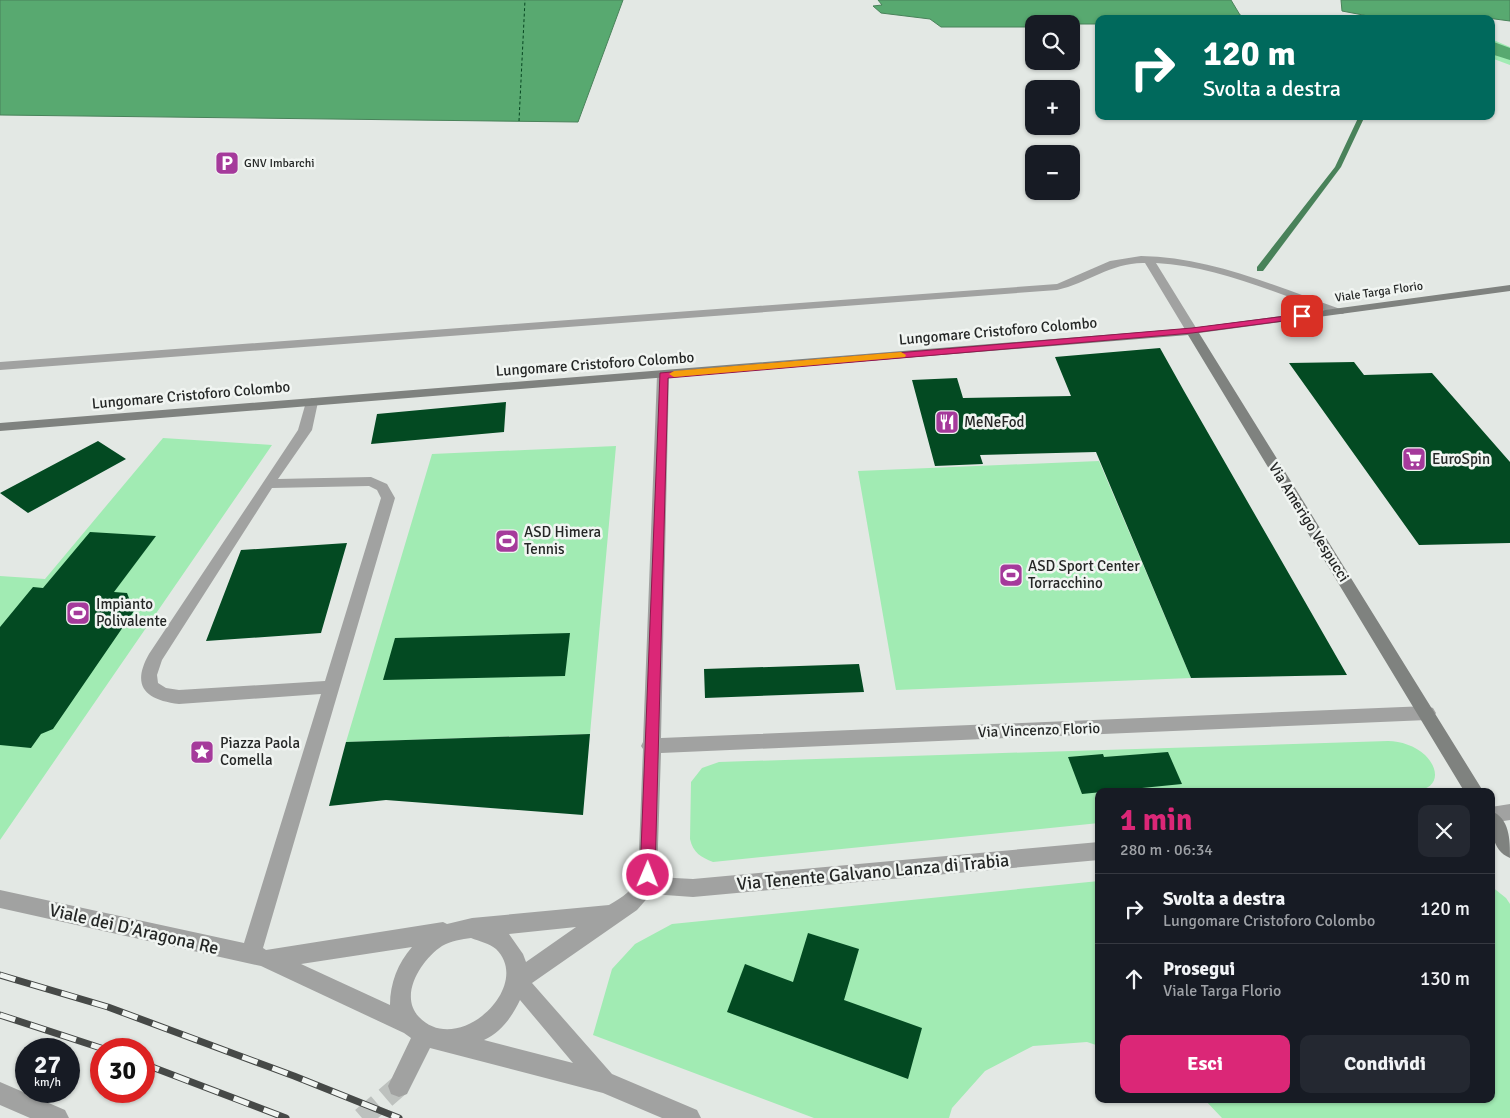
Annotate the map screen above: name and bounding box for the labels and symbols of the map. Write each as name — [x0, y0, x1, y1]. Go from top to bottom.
parking icon: GNV Imbarchi — [214, 150, 240, 176]
place label: GNV Imbarchi — [244, 156, 315, 171]
street label: Viale Targa Florio — [1334, 278, 1424, 306]
pin — [1281, 295, 1323, 337]
street label: Lungomare Cristoforo Colombo — [898, 313, 1098, 349]
street label: Lungomare Cristoforo Colombo — [495, 348, 695, 380]
street label: Lungomare Cristoforo Colombo — [91, 377, 291, 413]
restaurant icon: MeNeFod — [934, 409, 960, 435]
place label: MeNeFod — [964, 413, 1025, 431]
supermarket icon: EuroSpin — [1401, 446, 1427, 472]
place label: EuroSpin — [1432, 450, 1490, 468]
street label: Via Amerigo Vespucci — [1265, 459, 1353, 585]
place label: ASD Himera Tennis — [524, 523, 601, 558]
sports icon: ASD Himera Tennis — [494, 528, 520, 554]
place label: ASD Sport Center Torracchino — [1028, 557, 1140, 592]
sports icon: ASD Sport Center Torracchino — [998, 562, 1024, 588]
place label: Impianto Polivalente — [96, 595, 167, 630]
sports icon: Impianto Polivalente — [65, 600, 91, 626]
street label: Via Vincenzo Florio — [978, 719, 1101, 741]
place label: Piazza Paola Comella — [220, 734, 300, 769]
place icon: Piazza Paola Comella — [189, 739, 215, 765]
position arrow — [621, 848, 673, 900]
street label: Via Tenente Galvano Lanza di Trabia — [736, 849, 1010, 895]
street label: Viale dei D'Aragona Re — [47, 899, 221, 959]
speed limit sign: 30 — [90, 1038, 155, 1103]

